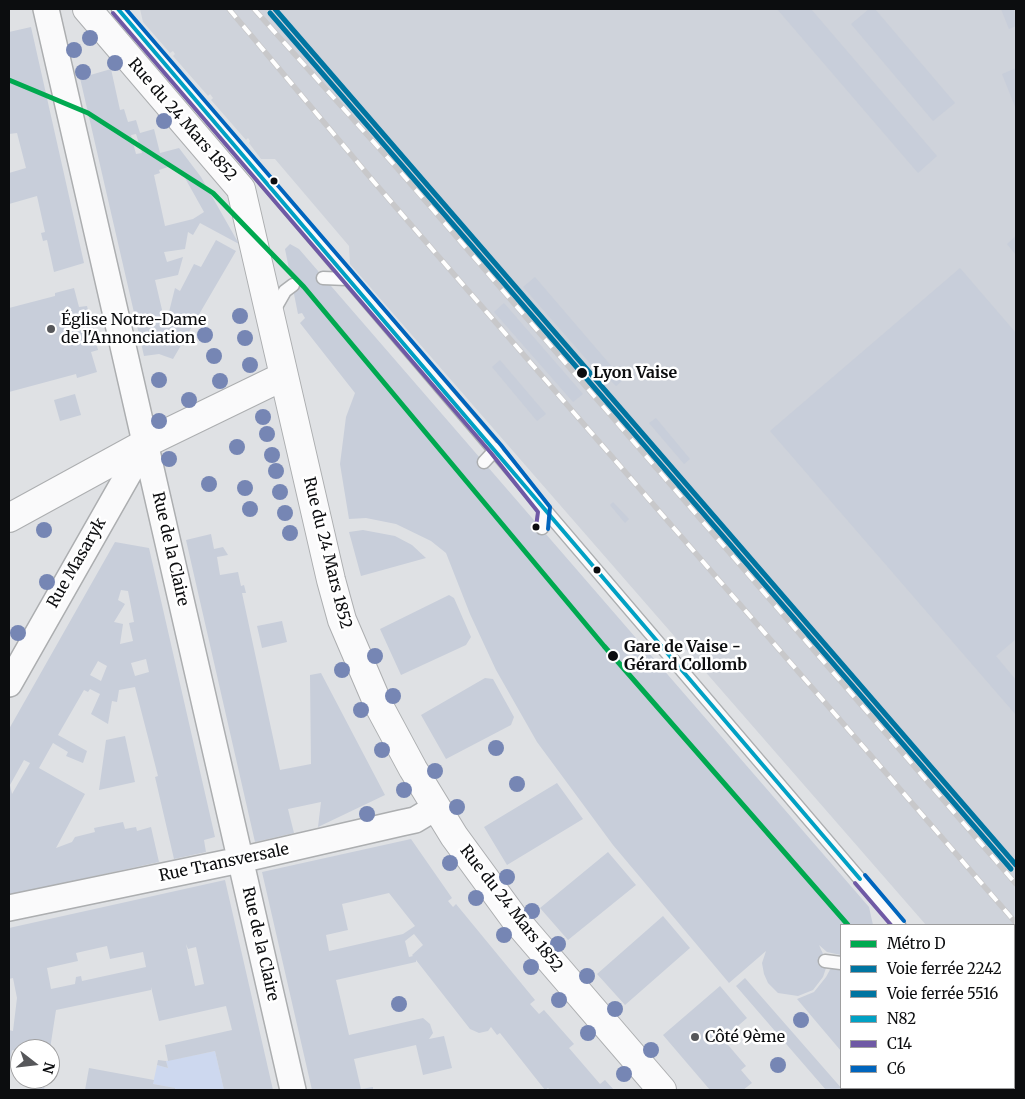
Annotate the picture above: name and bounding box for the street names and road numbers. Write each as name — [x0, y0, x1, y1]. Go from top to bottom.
street label: Rue du 24 Mars 1852 — [124, 55, 240, 185]
street label: Rue du 24 Mars 1852 — [299, 475, 355, 631]
street label: Rue de la Claire — [148, 490, 192, 608]
street label: Rue Masaryk — [43, 515, 111, 611]
street label: Rue Transversale — [157, 840, 291, 886]
street label: Rue du 24 Mars 1852 — [455, 842, 567, 976]
street label: Rue de la Claire — [238, 885, 282, 1003]

